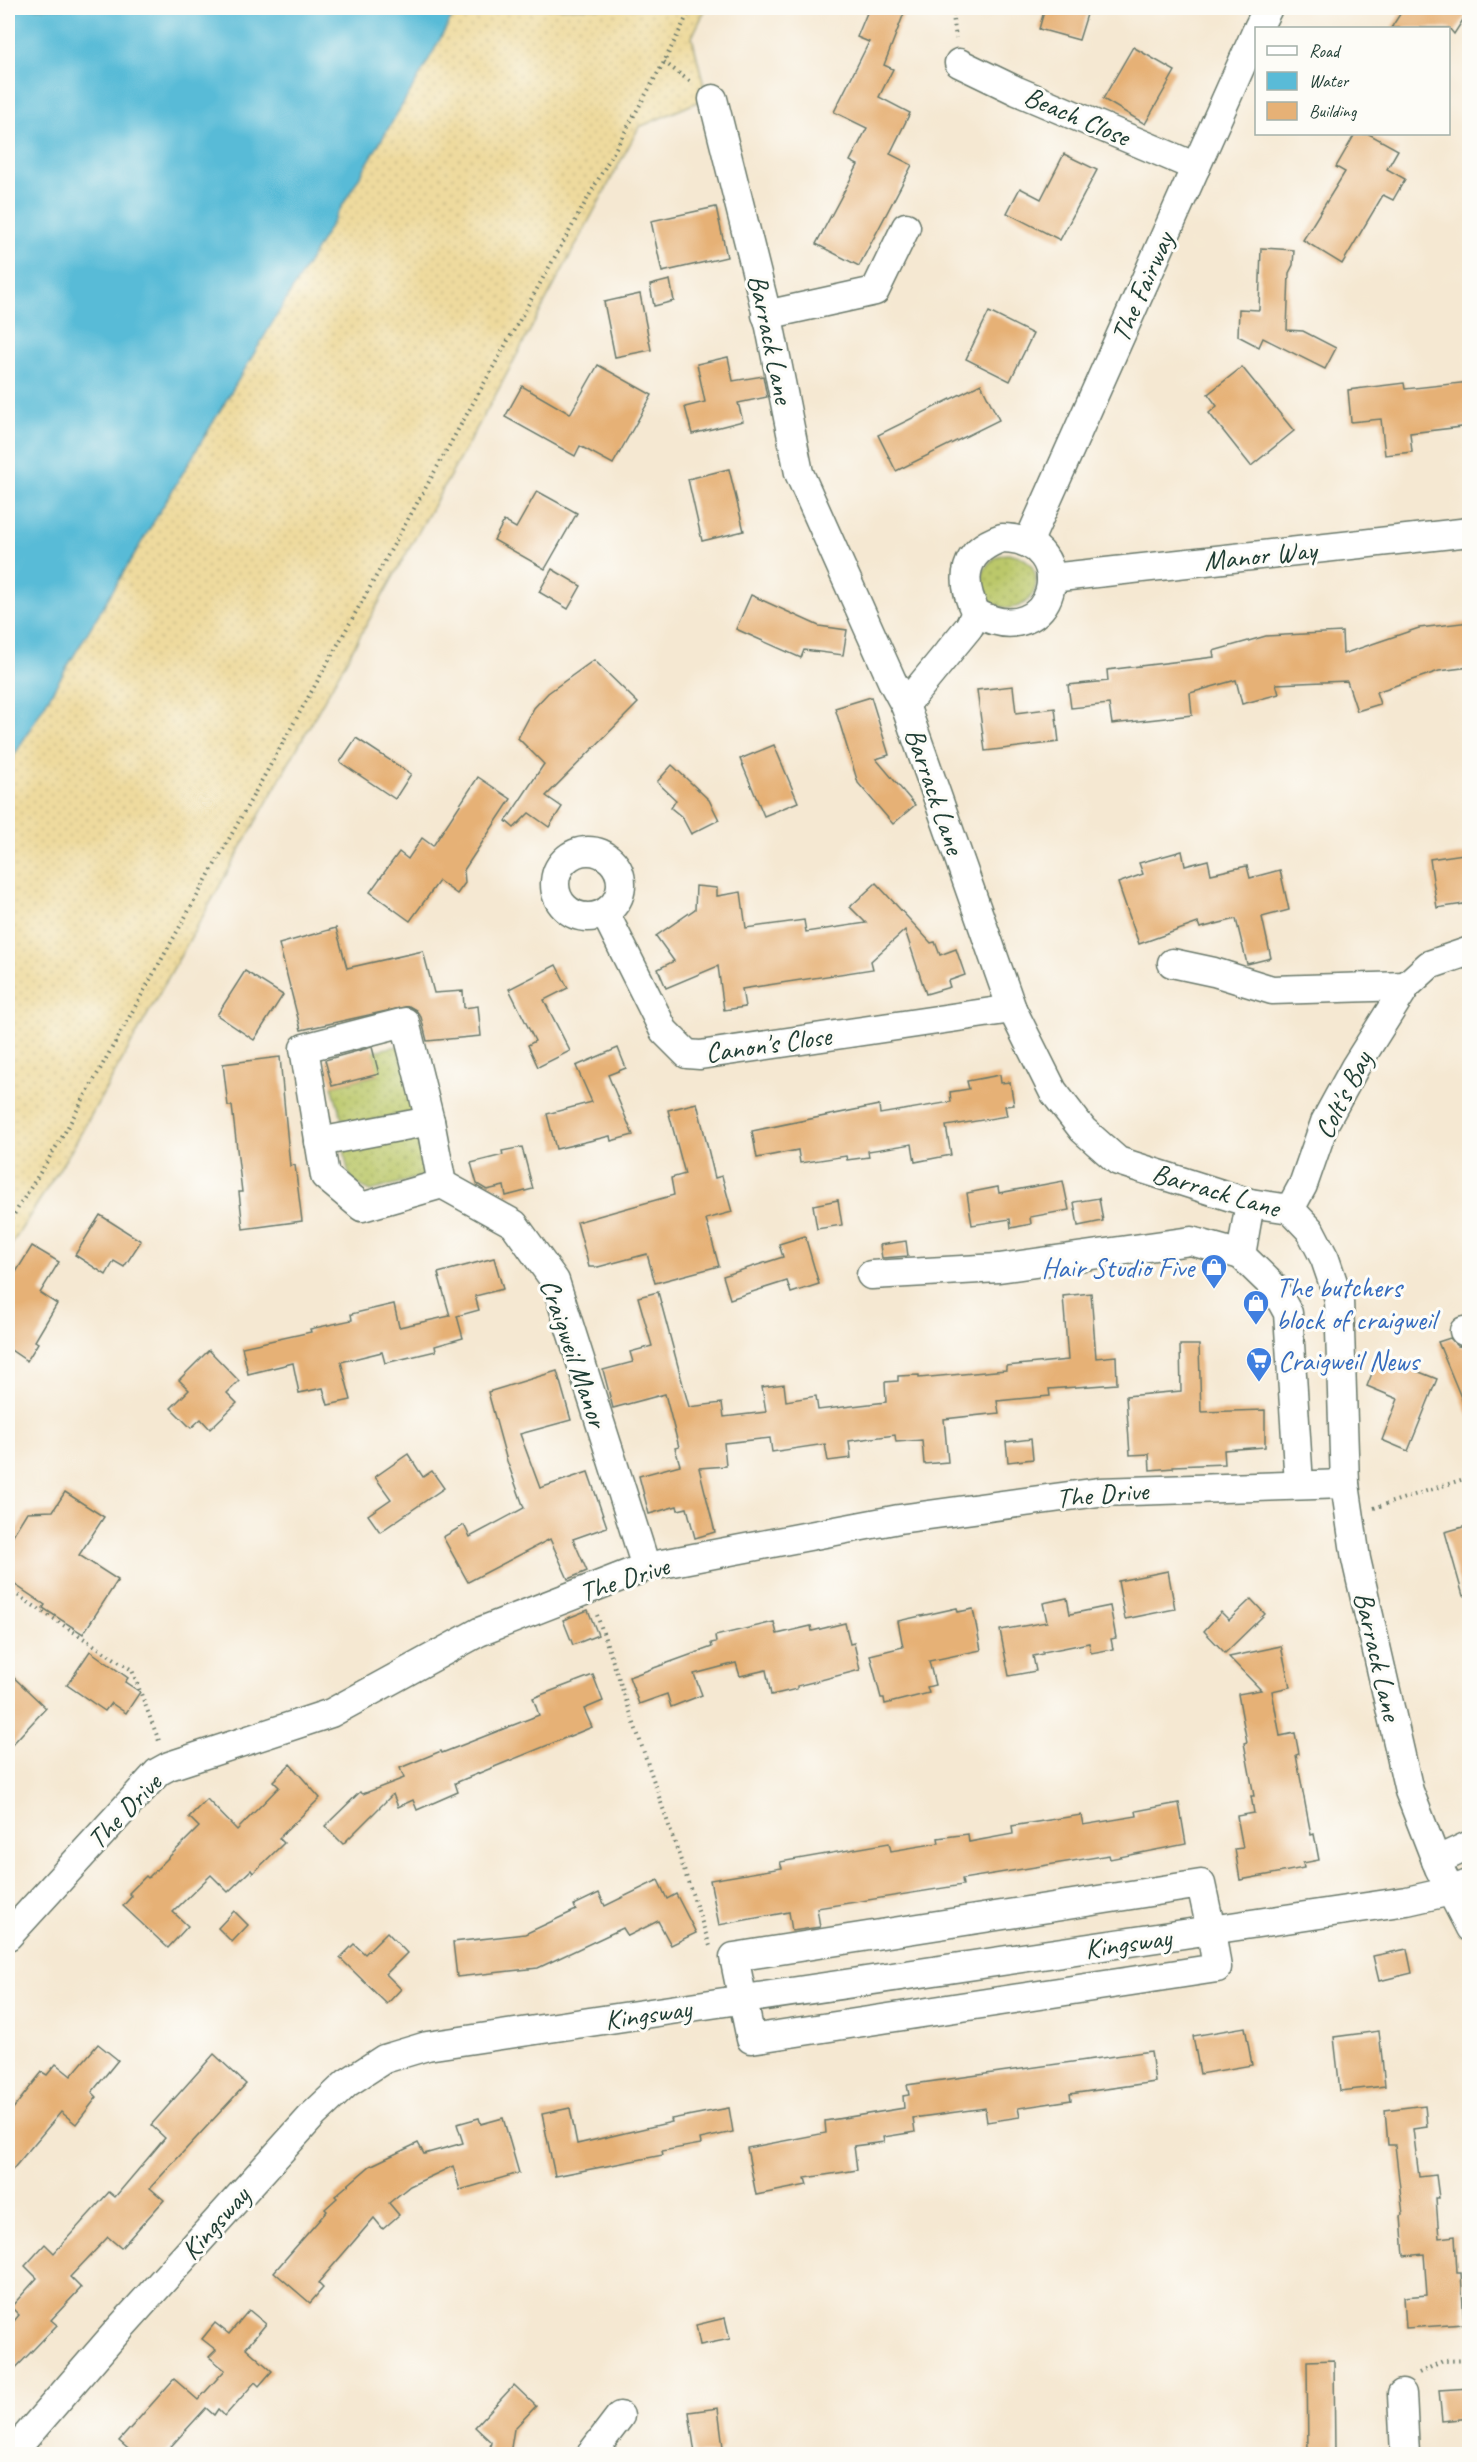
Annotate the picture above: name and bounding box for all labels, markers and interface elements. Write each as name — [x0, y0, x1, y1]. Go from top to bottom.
legend — [1255, 27, 1450, 135]
text: Road — [1309, 40, 1342, 62]
text: Water — [1309, 70, 1350, 92]
street label: Beach Close — [1019, 78, 1137, 155]
text: Building — [1309, 100, 1358, 122]
street label: The Fairway — [1102, 224, 1183, 347]
street label: Barrack Lane — [740, 271, 802, 408]
street label: Manor Way — [1202, 531, 1320, 578]
street label: Barrack Lane — [897, 723, 973, 860]
street label: Canon's Close — [703, 1018, 835, 1070]
street label: Colt's Bay — [1306, 1043, 1381, 1144]
street label: Barrack Lane — [1148, 1155, 1285, 1225]
place label: Hair Studio Five — [1041, 1250, 1196, 1285]
shop icon: Hair Studio Five — [1199, 1252, 1229, 1290]
place label: The butchers block of craigweil — [1276, 1270, 1441, 1337]
street label: Craigweil Manor — [532, 1274, 616, 1434]
shop icon: The butchers block of craigweil — [1241, 1288, 1271, 1326]
place label: Craigweil News — [1278, 1343, 1421, 1378]
supermarket icon: Craigweil News — [1244, 1345, 1274, 1383]
street label: The Drive — [1055, 1472, 1151, 1515]
street label: The Drive — [575, 1548, 675, 1610]
street label: Barrack Lane — [1346, 1588, 1410, 1725]
street label: The Drive — [79, 1764, 170, 1856]
street label: Kingsway — [1083, 1919, 1176, 1966]
street label: Kingsway — [603, 1990, 696, 2037]
street label: Kingsway — [173, 2177, 259, 2267]

